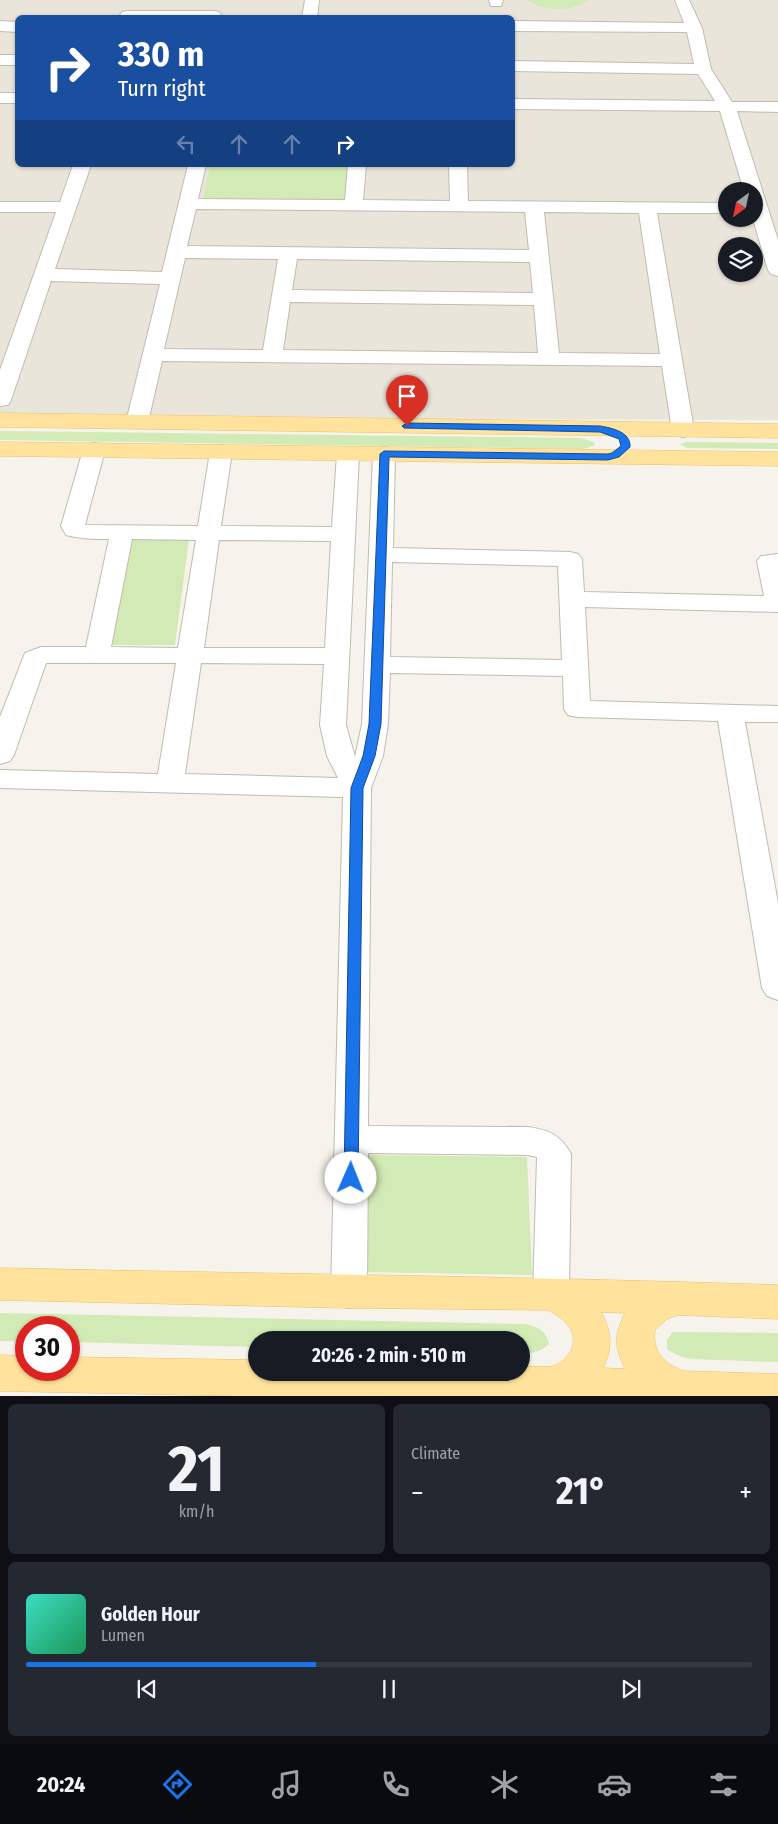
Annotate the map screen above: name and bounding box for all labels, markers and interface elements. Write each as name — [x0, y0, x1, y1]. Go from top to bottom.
text: 330 m — [118, 33, 204, 75]
icon: right — [35, 35, 100, 100]
text: Turn right — [118, 75, 206, 102]
icon: left — [172, 130, 200, 158]
icon: ahead — [225, 130, 253, 158]
icon: ahead — [278, 130, 306, 158]
icon: right — [331, 130, 359, 158]
north arrow — [718, 182, 762, 228]
map controls — [718, 182, 763, 282]
button: layers — [718, 237, 763, 282]
pin — [386, 375, 428, 426]
icon: arrive — [393, 382, 421, 410]
position arrow — [324, 1151, 376, 1203]
speed limit sign: 30 — [15, 1316, 80, 1381]
text: 20:26 · 2 min · 510 m — [312, 1344, 466, 1367]
text: 21 — [168, 1430, 225, 1508]
text: Climate — [411, 1444, 460, 1463]
text: 21° — [556, 1468, 607, 1514]
text: − — [411, 1476, 424, 1509]
text: + — [739, 1476, 752, 1509]
text: km/h — [179, 1502, 214, 1521]
text: Golden Hour — [101, 1603, 200, 1626]
text: Lumen — [101, 1626, 145, 1645]
icon: previous — [133, 1675, 161, 1703]
icon: pause — [375, 1675, 403, 1703]
icon: next — [617, 1675, 645, 1703]
icon: directions — [160, 1767, 195, 1802]
icon: music — [269, 1767, 304, 1802]
icon: phone — [378, 1767, 413, 1802]
icon: climate — [487, 1767, 522, 1802]
icon: car — [597, 1767, 632, 1802]
icon: filters — [706, 1767, 741, 1802]
text: 20:24 — [37, 1771, 85, 1798]

